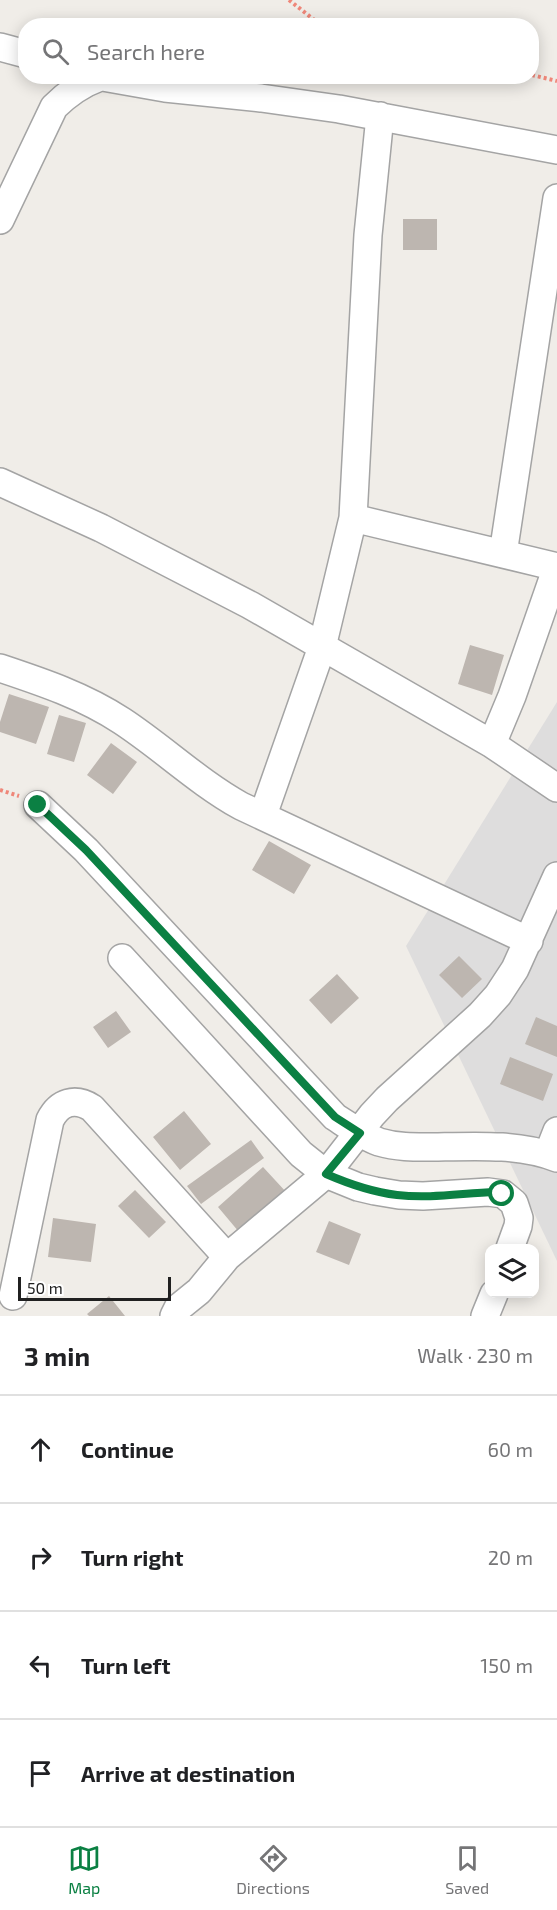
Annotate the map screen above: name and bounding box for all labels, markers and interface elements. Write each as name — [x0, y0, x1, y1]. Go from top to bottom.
search box — [18, 18, 539, 84]
icon: search — [39, 35, 72, 68]
text: Search here — [87, 38, 205, 64]
route end — [24, 791, 50, 817]
route start — [488, 1180, 514, 1206]
map controls — [485, 1244, 539, 1298]
button: layers — [485, 1244, 539, 1298]
scale bar — [18, 1274, 171, 1302]
text: 50 m — [27, 1278, 63, 1297]
text: 3 min — [24, 1340, 90, 1371]
text: Walk · 230 m — [417, 1343, 533, 1367]
icon: ahead — [24, 1433, 57, 1466]
text: Continue — [81, 1436, 174, 1462]
text: 60 m — [488, 1437, 533, 1461]
icon: right — [24, 1541, 57, 1574]
text: Turn right — [81, 1544, 183, 1570]
text: 20 m — [488, 1545, 533, 1569]
icon: left — [24, 1649, 57, 1682]
text: Turn left — [81, 1652, 170, 1678]
text: 150 m — [480, 1653, 533, 1677]
icon: arrive — [24, 1757, 57, 1790]
text: Arrive at destination — [81, 1760, 295, 1786]
tab: Map — [68, 1842, 101, 1897]
tab: Directions — [236, 1842, 310, 1897]
tab: Saved — [445, 1842, 489, 1897]

